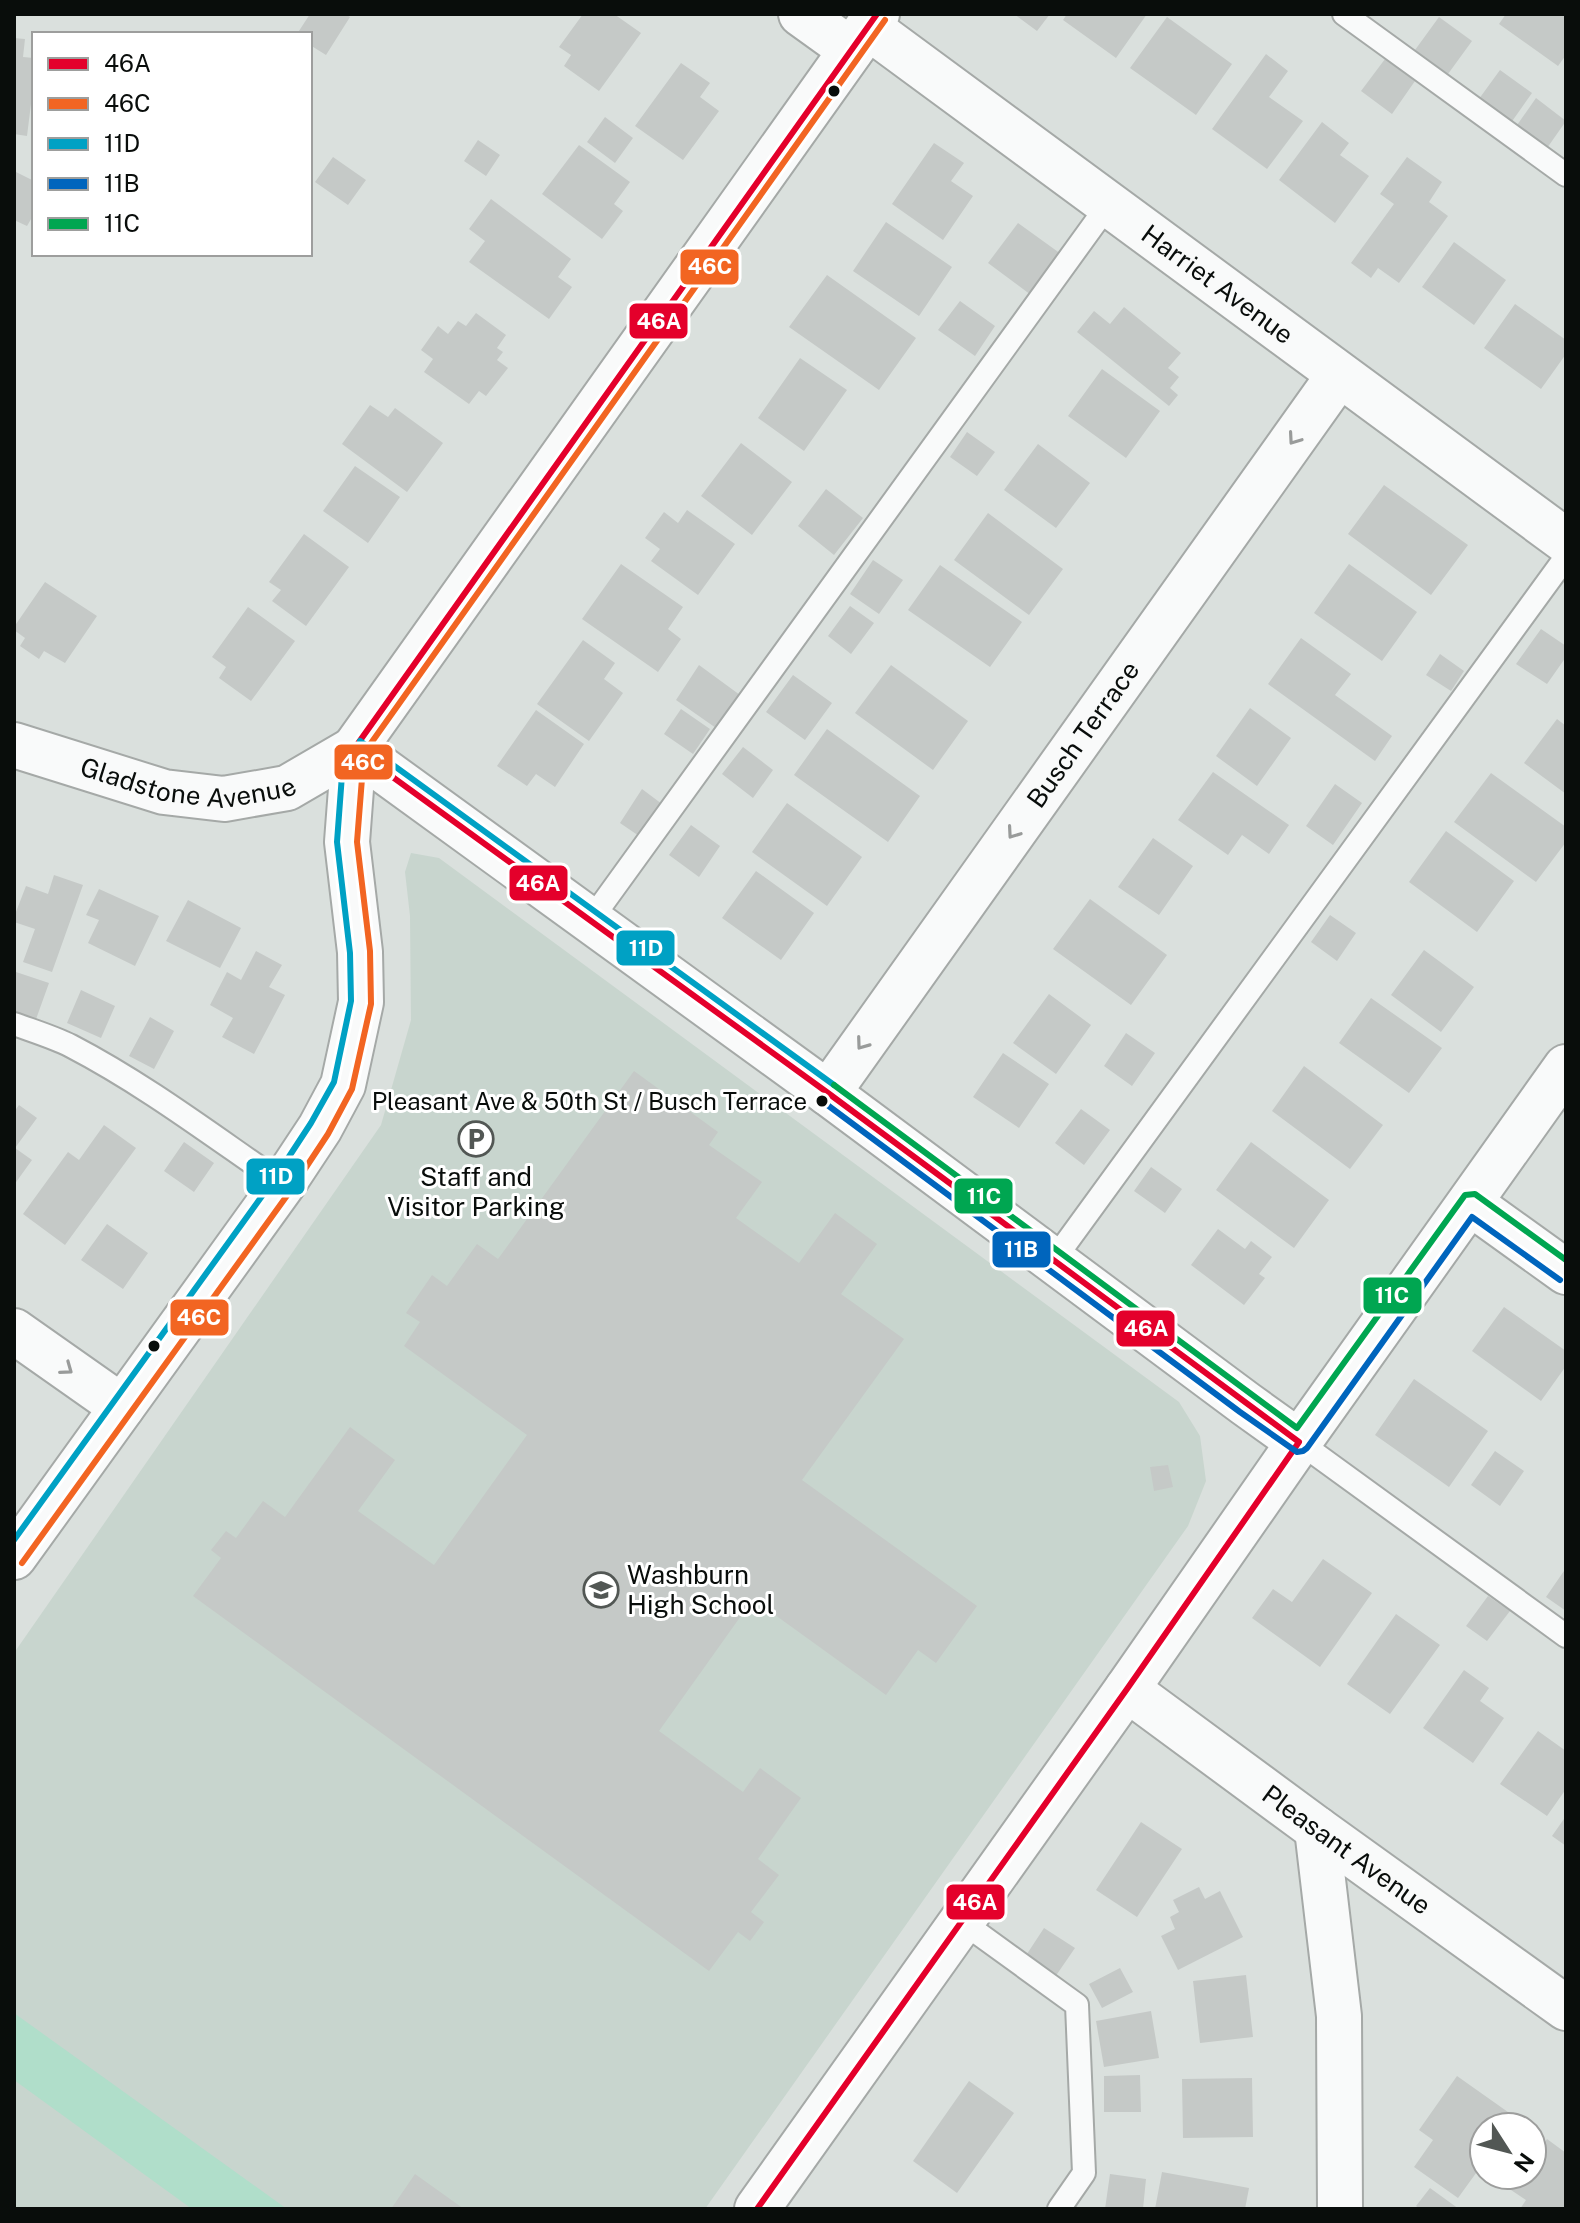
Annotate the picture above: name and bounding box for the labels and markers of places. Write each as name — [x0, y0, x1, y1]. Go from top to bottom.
unlabelled marker — [826, 83, 842, 99]
place label: Pleasant Ave & 50th St / Busch Terrace — [372, 1087, 807, 1115]
marker: Pleasant Ave & 50th St / Busch Terrace — [814, 1093, 830, 1109]
parking icon: Staff and Visitor Parking — [457, 1120, 495, 1158]
place label: Staff and Visitor Parking — [387, 1161, 565, 1222]
unlabelled marker — [146, 1338, 162, 1354]
place label: Washburn High School — [627, 1559, 774, 1620]
school or university icon: Washburn High School — [582, 1571, 620, 1609]

